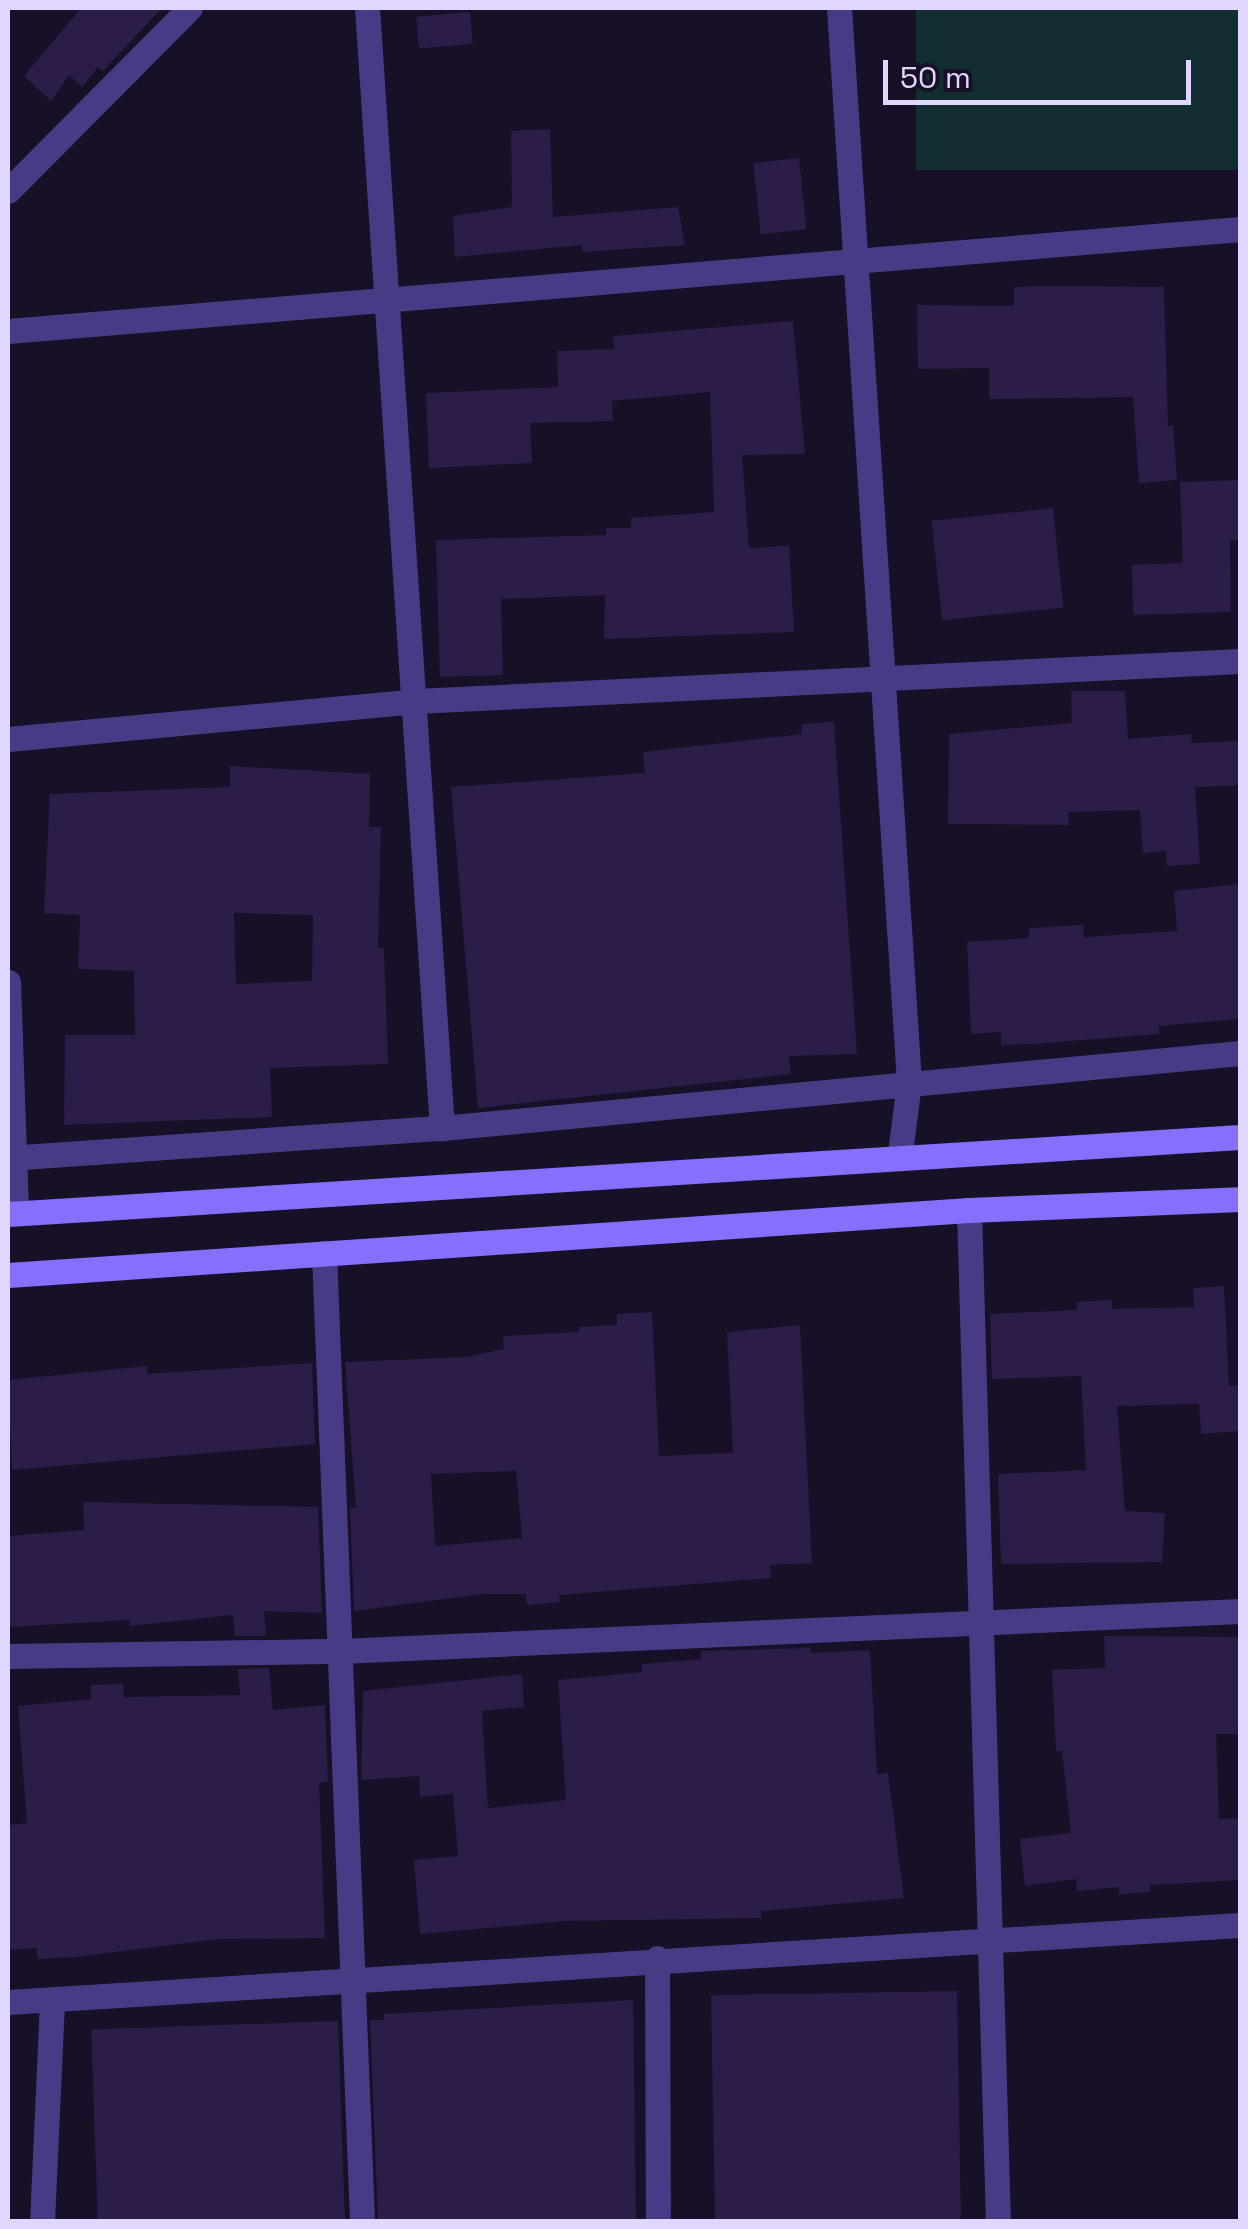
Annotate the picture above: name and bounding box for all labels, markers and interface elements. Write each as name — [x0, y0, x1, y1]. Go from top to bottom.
scale bar — [888, 40, 1196, 102]
text: 50 m — [900, 58, 971, 97]

